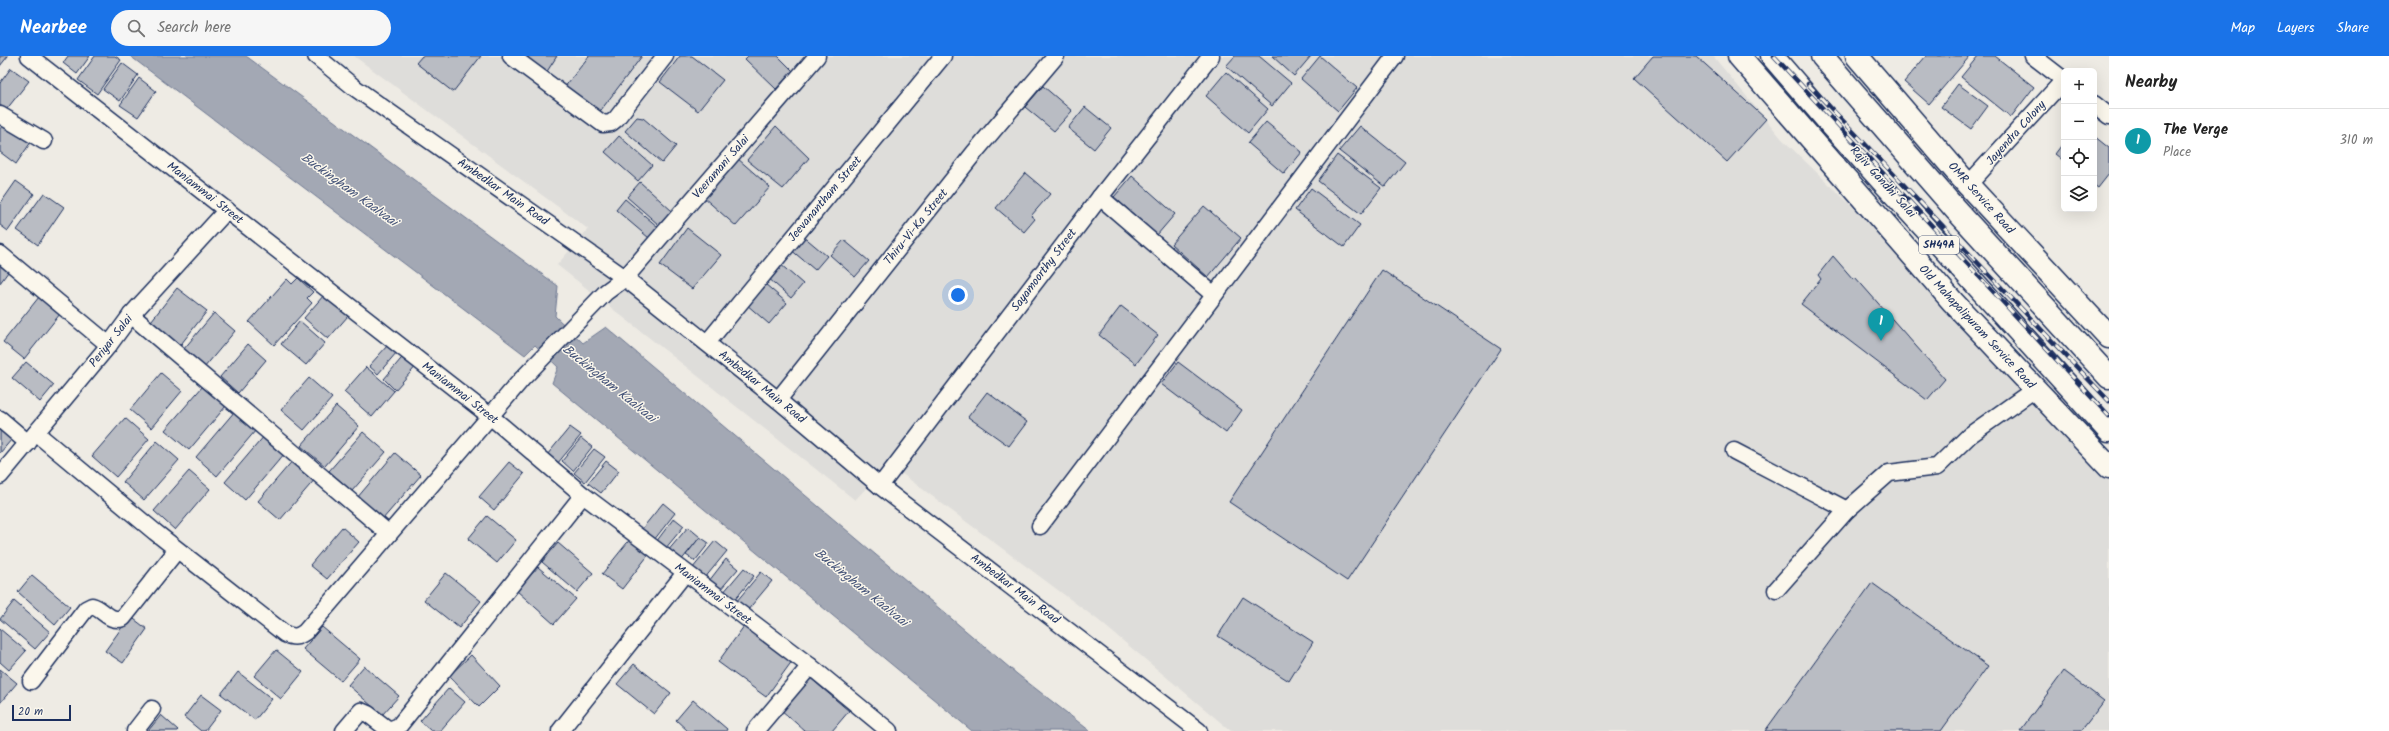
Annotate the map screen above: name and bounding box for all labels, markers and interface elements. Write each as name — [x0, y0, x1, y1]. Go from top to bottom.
search box — [111, 10, 391, 46]
text: Nearbee — [20, 13, 87, 43]
text: Search here — [157, 16, 231, 40]
icon: search — [125, 17, 147, 39]
text: Map — [2231, 17, 2255, 39]
text: Layers — [2277, 17, 2315, 39]
text: Share — [2337, 17, 2369, 39]
map controls — [2061, 68, 2097, 212]
button: + — [2061, 68, 2097, 104]
text: Nearby — [2125, 69, 2177, 96]
street label: Jayendra Colony — [1981, 96, 2051, 170]
button: − — [2061, 104, 2097, 140]
text: The Verge — [2163, 118, 2228, 142]
street label: Veeramani Salai — [688, 130, 755, 203]
text: 1 — [2136, 130, 2140, 151]
text: 310 m — [2339, 130, 2373, 151]
button: locate — [2061, 140, 2097, 176]
street label: Rajiv Gandhi Salai — [1845, 142, 1921, 223]
text: Place — [2163, 142, 2191, 163]
water label: Buckingham Kaalvaai — [296, 148, 404, 234]
street label: Jeevanantham Street — [783, 152, 867, 246]
street label: Ambedkar Main Road — [453, 153, 553, 231]
street label: Maniammai Street — [163, 157, 248, 229]
street label: OMR Service Road — [1943, 157, 2019, 239]
button: layers — [2061, 176, 2097, 212]
street label: Thiru-Vi-Ka Street — [879, 184, 953, 269]
street label: Sayamoorthy Street — [1006, 224, 1082, 315]
road number: SH49A — [1919, 236, 1959, 254]
street label: Old Mahapalipuram Service Road — [1914, 260, 2041, 394]
your location — [948, 285, 968, 305]
pin: 1 — [1868, 308, 1894, 341]
street label: Periyar Salai — [84, 310, 138, 371]
water label: Buckingham Kaalvaai — [558, 340, 663, 430]
street label: Ambedkar Main Road — [714, 346, 811, 429]
street label: Maniammai Street — [418, 357, 503, 429]
water label: Buckingham Kaalvaai — [810, 544, 915, 634]
street label: Ambedkar Main Road — [966, 549, 1065, 630]
street label: Maniammai Street — [670, 558, 756, 630]
scale bar — [12, 703, 71, 722]
text: 20 m — [18, 703, 43, 721]

